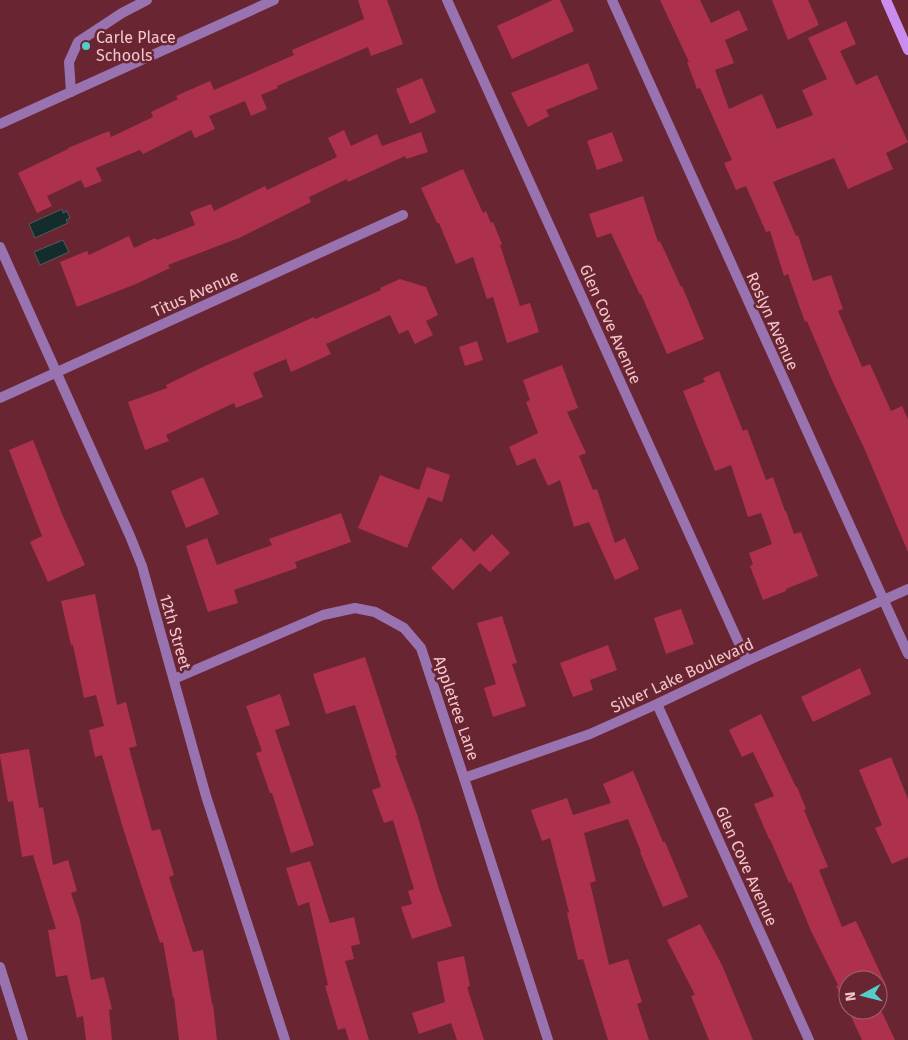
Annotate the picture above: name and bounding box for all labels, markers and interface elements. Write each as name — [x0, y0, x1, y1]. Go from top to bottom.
place label: Carle Place Schools — [96, 28, 176, 65]
marker: Carle Place Schools — [80, 40, 92, 52]
street label: Glen Cove Avenue — [576, 261, 645, 387]
street label: Titus Avenue — [149, 266, 241, 321]
street label: Roslyn Avenue — [742, 269, 803, 373]
street label: 12th Street — [156, 592, 195, 672]
street label: Silver Lake Boulevard — [608, 634, 757, 717]
street label: Appletree Lane — [430, 653, 483, 763]
street label: Glen Cove Avenue — [712, 803, 781, 929]
north arrow — [838, 970, 888, 1020]
text: N — [842, 991, 860, 1002]

